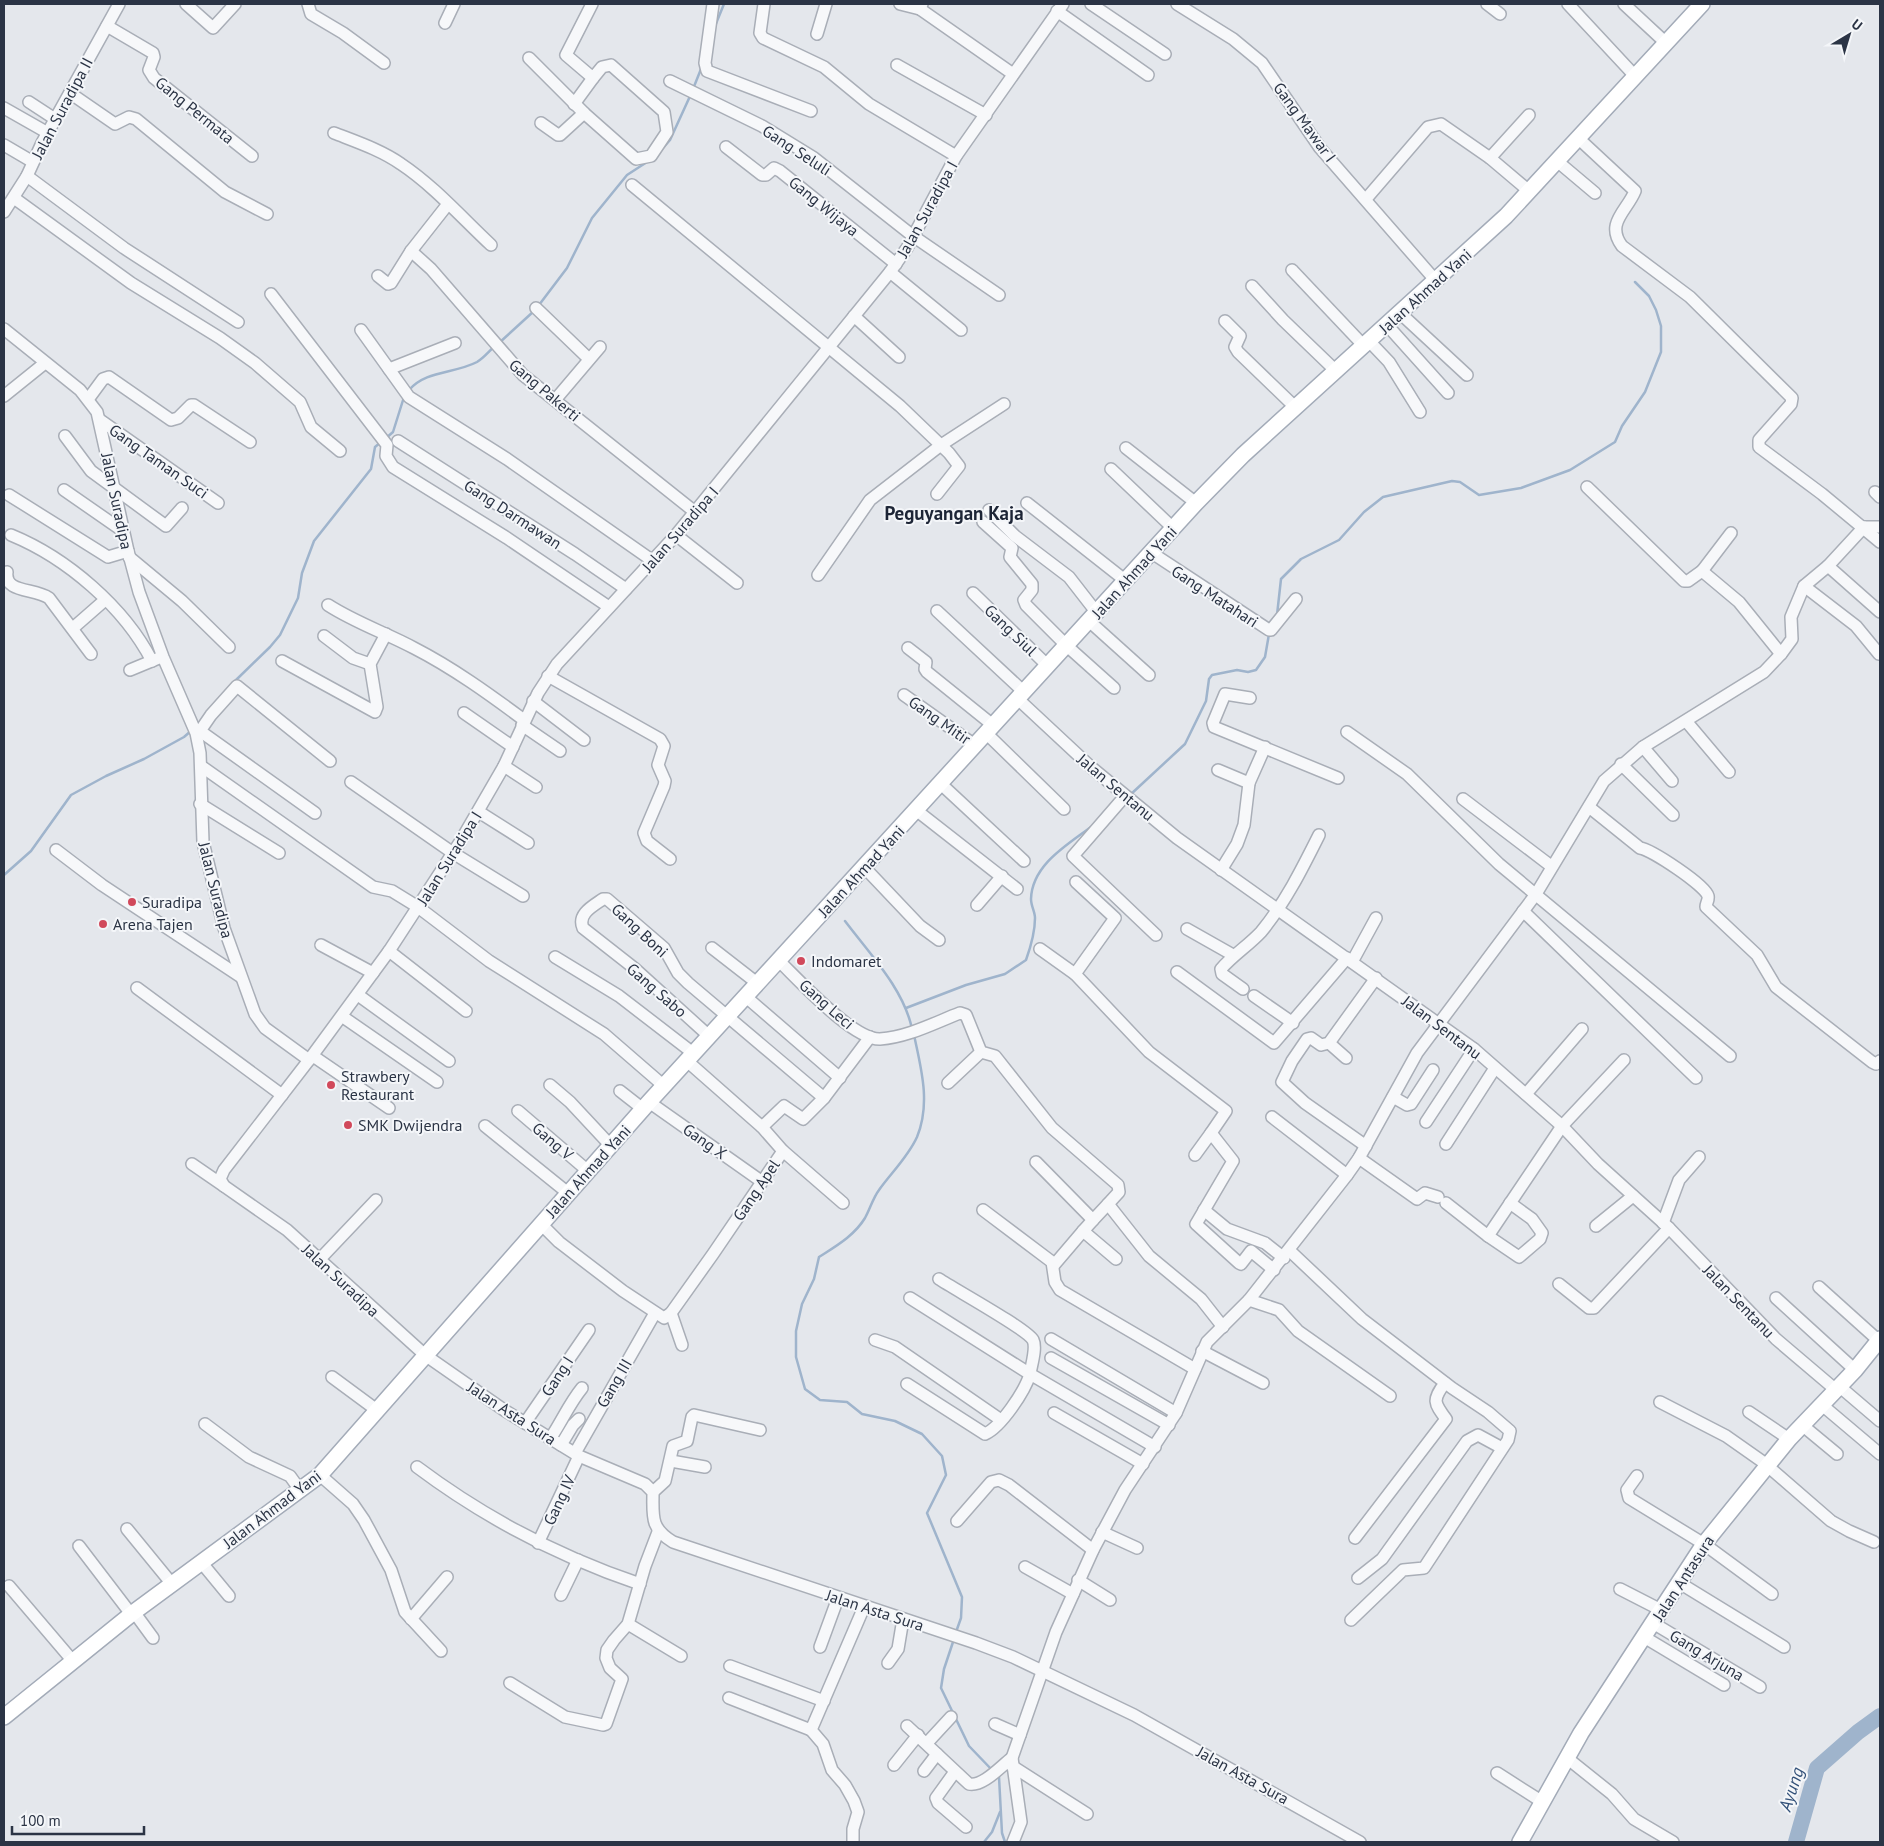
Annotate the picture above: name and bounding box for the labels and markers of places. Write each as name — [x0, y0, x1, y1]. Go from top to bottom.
place label: Suradipa — [142, 892, 202, 912]
marker: Suradipa — [126, 896, 138, 908]
place label: Arena Tajen — [113, 914, 193, 934]
marker: Arena Tajen — [97, 918, 109, 930]
place label: Indomaret — [811, 951, 882, 971]
marker: Indomaret — [795, 955, 807, 967]
place label: Strawbery Restaurant — [341, 1066, 415, 1104]
marker: Strawbery Restaurant — [325, 1079, 337, 1091]
place label: SMK Dwijendra — [358, 1115, 462, 1135]
marker: SMK Dwijendra — [342, 1119, 354, 1131]

